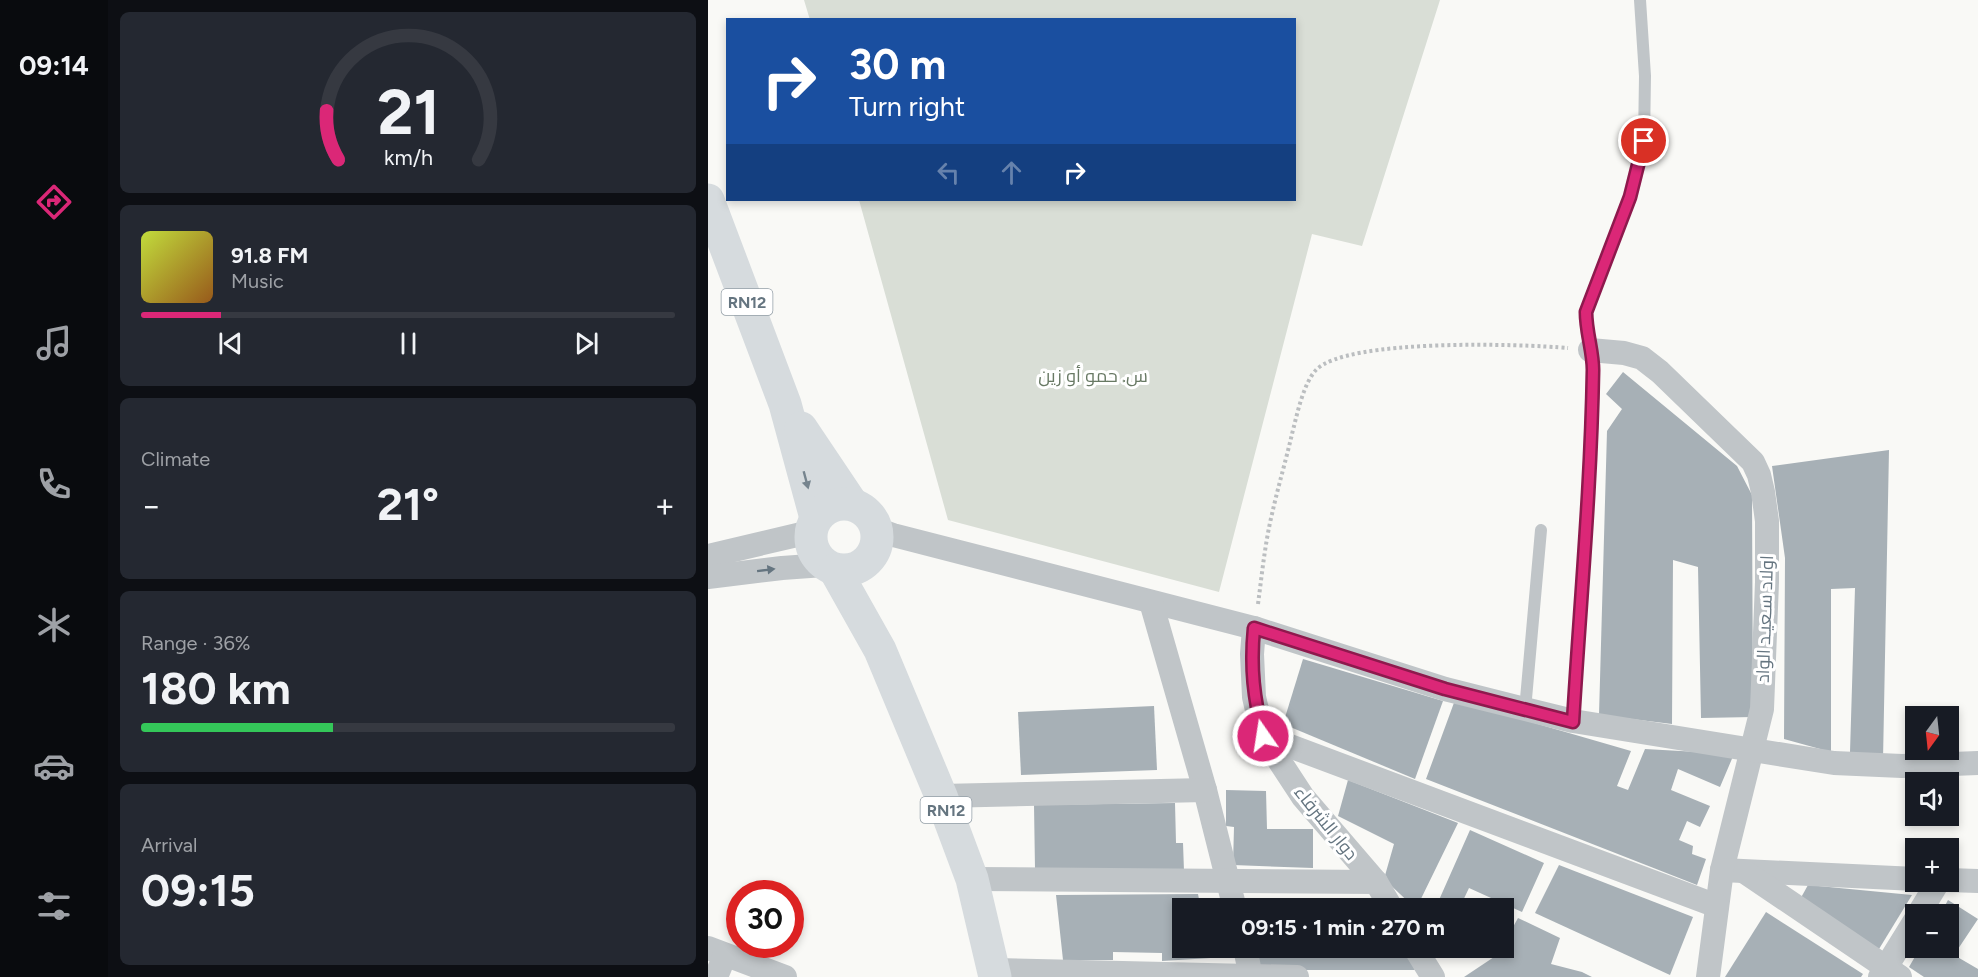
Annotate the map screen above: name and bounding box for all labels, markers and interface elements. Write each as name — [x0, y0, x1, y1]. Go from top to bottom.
text: 30 m — [849, 39, 946, 90]
icon: right — [750, 42, 828, 120]
text: 09:14 — [19, 49, 89, 82]
text: 21 — [377, 75, 439, 150]
text: Turn right — [849, 90, 965, 123]
pin — [1618, 115, 1669, 166]
icon: arrive — [1627, 124, 1660, 157]
text: km/h — [384, 145, 432, 170]
icon: left — [932, 156, 965, 189]
icon: ahead — [995, 156, 1028, 189]
icon: right — [1058, 156, 1091, 189]
icon: directions — [33, 181, 75, 223]
text: 91.8 FM — [231, 242, 308, 269]
text: Music — [231, 269, 284, 293]
road number: RN12 — [722, 289, 772, 315]
icon: music — [33, 322, 75, 364]
icon: previous — [214, 327, 247, 360]
icon: pause — [392, 327, 425, 360]
icon: next — [570, 327, 603, 360]
park label: س. حمو أو زين — [1038, 365, 1148, 387]
text: Climate — [141, 447, 210, 471]
icon: phone — [33, 463, 75, 505]
one-way arrow — [801, 471, 811, 490]
text: 21° — [377, 477, 439, 531]
text: − — [141, 486, 162, 525]
text: + — [654, 486, 675, 525]
street label: اولاد سـعيـد الواد — [1752, 555, 1778, 683]
one-way arrow — [757, 565, 776, 574]
icon: climate — [33, 604, 75, 646]
text: Range · 36% — [141, 631, 250, 655]
text: 180 km — [141, 661, 291, 715]
position arrow — [1231, 704, 1295, 768]
north arrow — [1905, 706, 1959, 760]
map controls — [1905, 706, 1959, 958]
icon: car — [33, 745, 75, 787]
button: sound — [1905, 772, 1959, 826]
street label: دوار الشرفاء — [1289, 782, 1363, 864]
road number: RN12 — [920, 797, 972, 823]
text: Arrival — [141, 833, 197, 857]
button: + — [1905, 838, 1959, 892]
text: 09:15 — [141, 863, 255, 917]
speed limit sign: 30 — [726, 880, 804, 958]
icon: filters — [33, 885, 75, 927]
button: − — [1905, 904, 1959, 958]
text: 09:15 · 1 min · 270 m — [1241, 914, 1445, 941]

